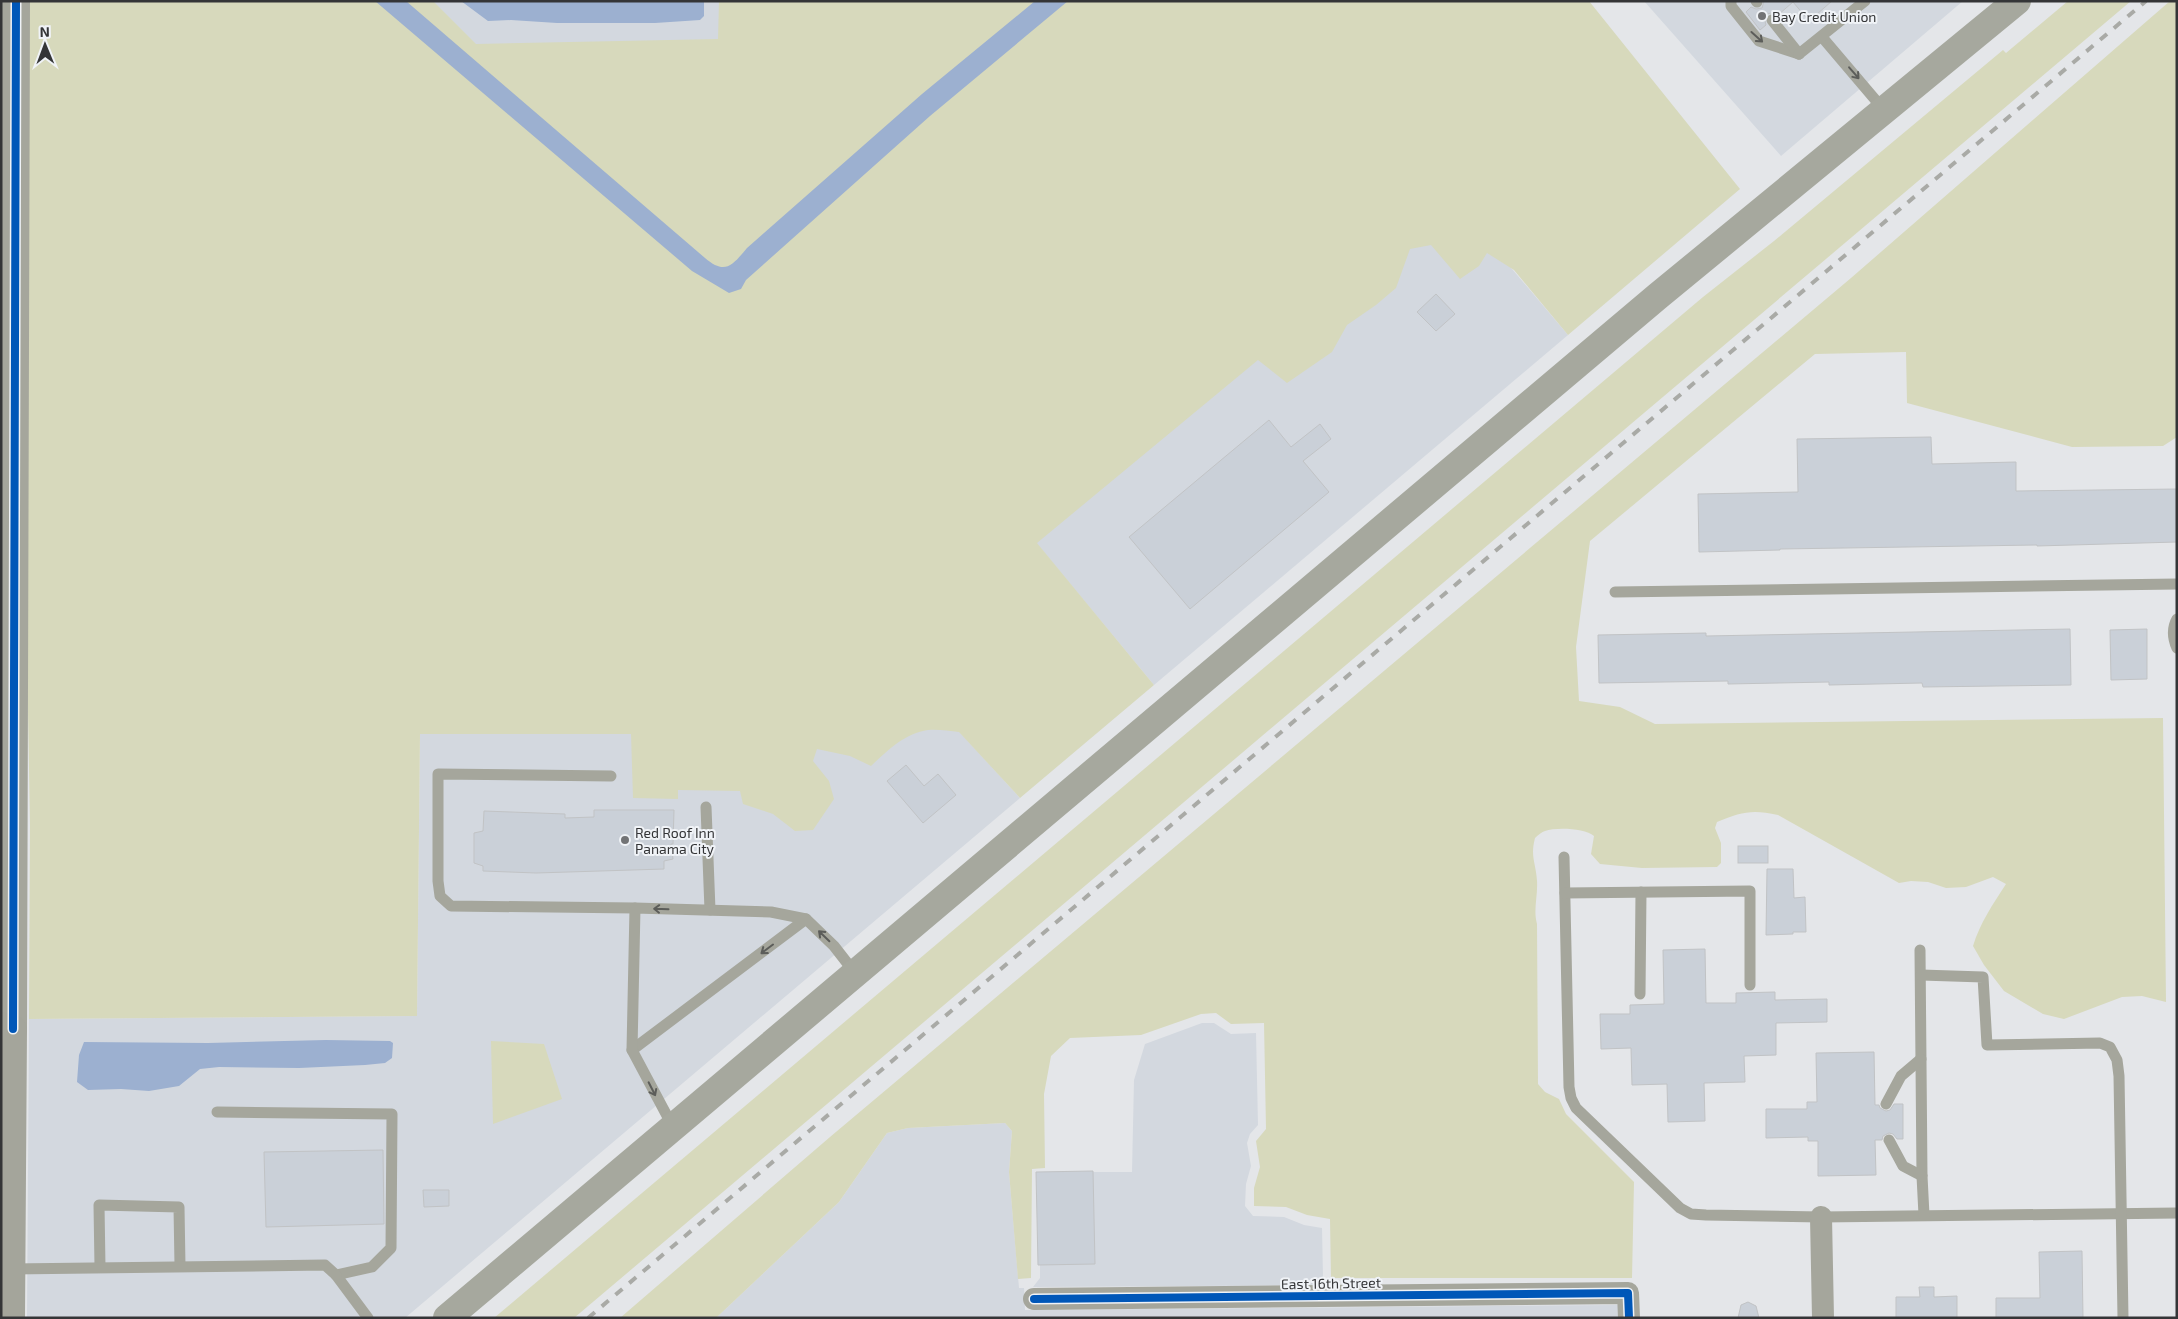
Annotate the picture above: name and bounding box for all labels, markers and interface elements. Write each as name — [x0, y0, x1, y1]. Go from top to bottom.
place label: Bay Credit Union — [1772, 8, 1876, 25]
marker: Bay Credit Union — [1756, 10, 1768, 22]
north arrow — [20, 20, 70, 70]
text: N — [40, 23, 50, 40]
one-way arrow — [1751, 31, 1764, 42]
one-way arrow — [1848, 66, 1859, 79]
place label: Red Roof Inn Panama City — [635, 824, 715, 857]
marker: Red Roof Inn Panama City — [619, 834, 631, 846]
one-way arrow — [653, 904, 669, 913]
one-way arrow — [817, 930, 830, 942]
one-way arrow — [760, 944, 774, 954]
one-way arrow — [648, 1081, 657, 1096]
street label: East 16th Street — [1281, 1274, 1381, 1292]

